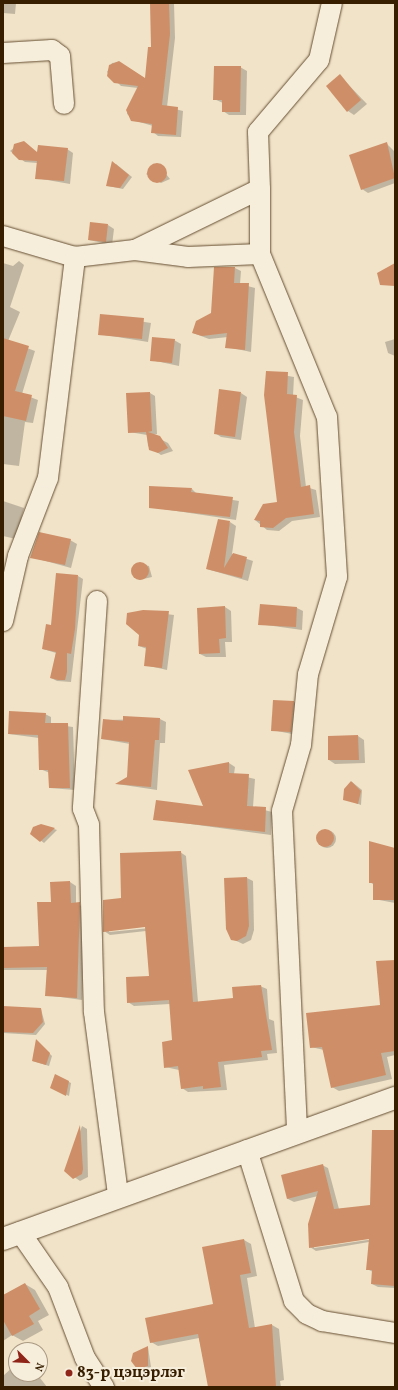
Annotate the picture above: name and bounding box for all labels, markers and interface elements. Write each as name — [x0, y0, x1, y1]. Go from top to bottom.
north arrow — [8, 1342, 48, 1382]
text: N — [30, 1360, 47, 1373]
place label: 83-р цэцэрлэг — [77, 1363, 185, 1383]
marker: 83-р цэцэрлэг — [64, 1368, 74, 1378]

